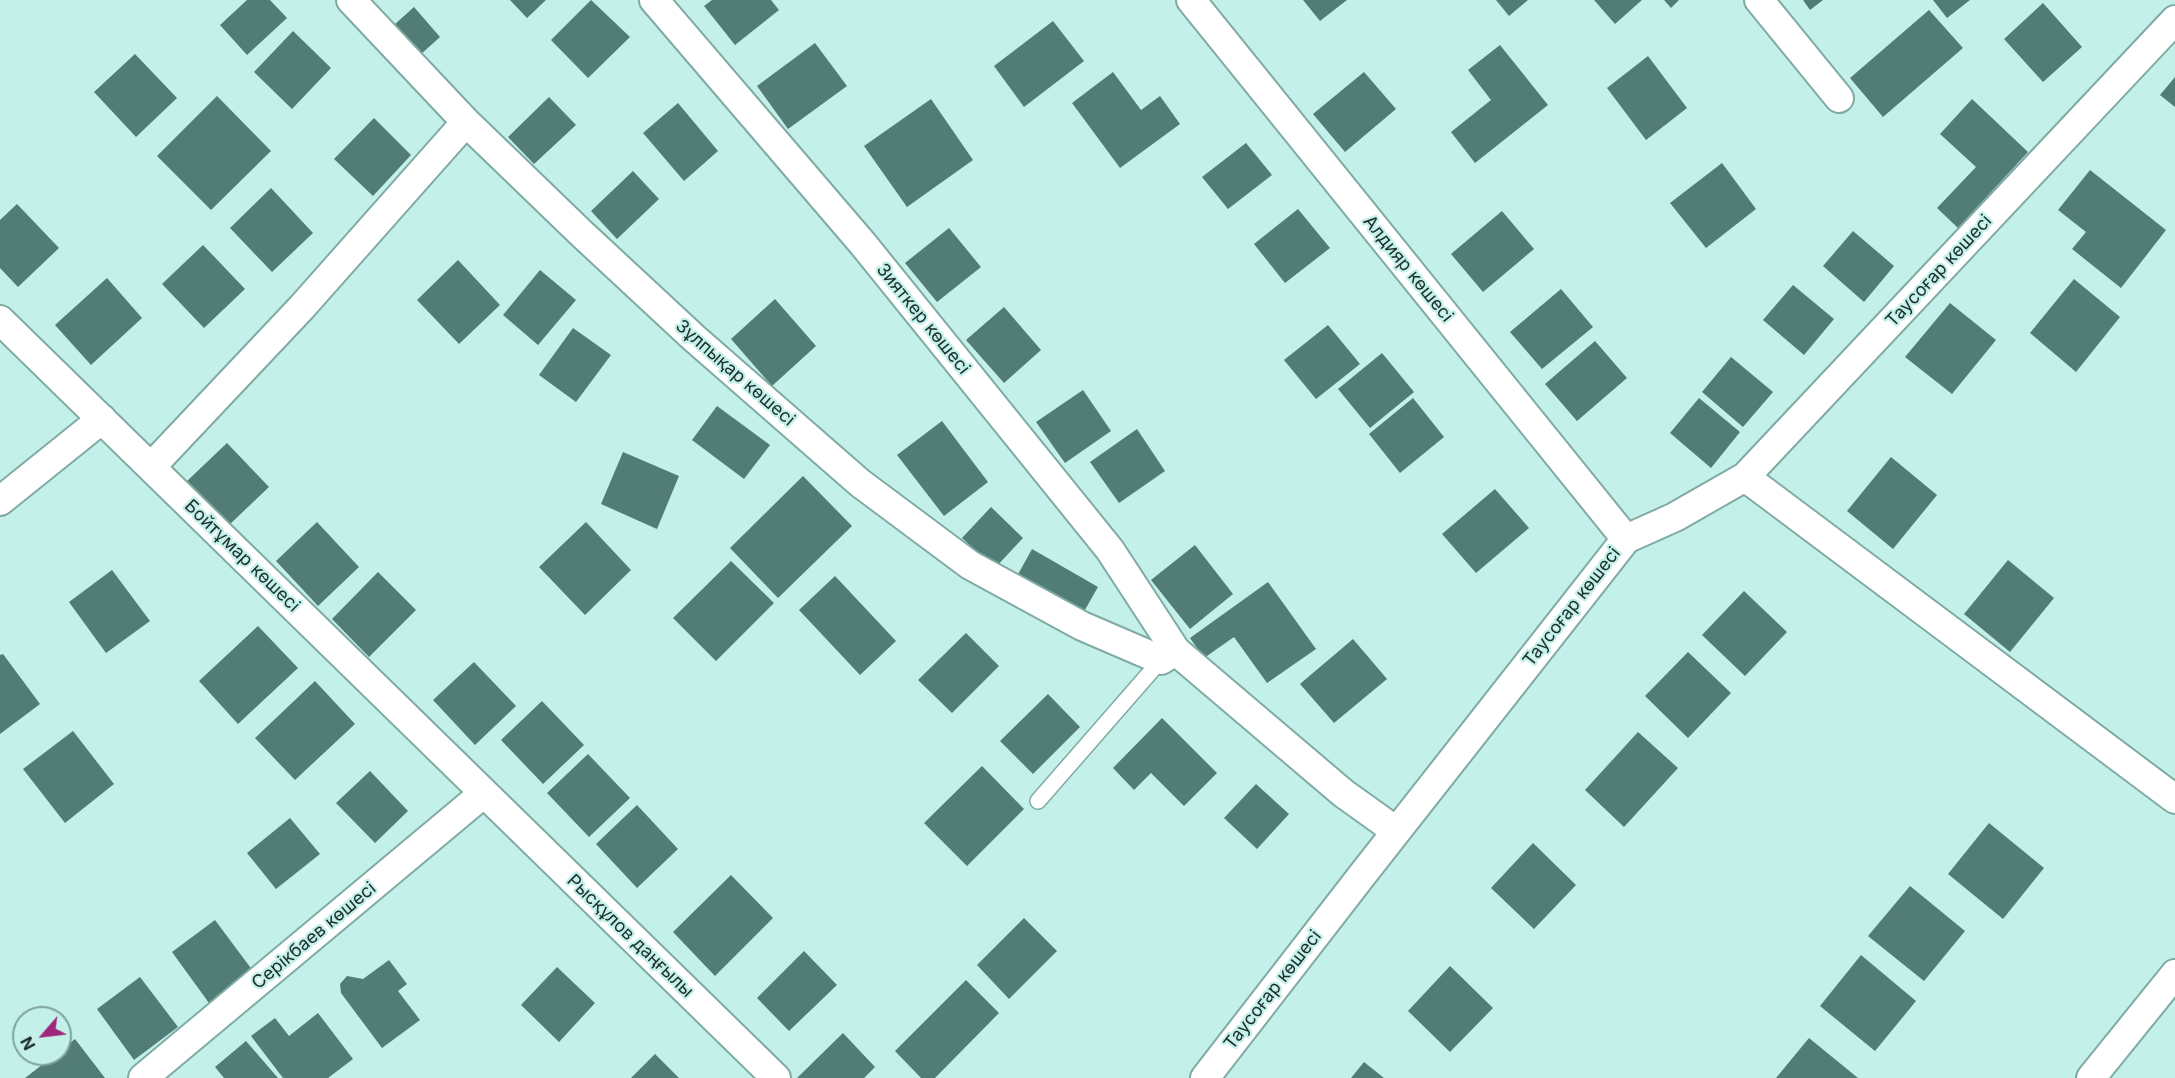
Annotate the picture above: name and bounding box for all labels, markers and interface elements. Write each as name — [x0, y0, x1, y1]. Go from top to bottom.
street label: Тауcоғар көшесі — [1881, 210, 1997, 332]
street label: Алдияр көшесі — [1358, 211, 1458, 327]
street label: Зияткер көшесі — [872, 259, 974, 379]
street label: Зұлпықар көшесі — [671, 315, 799, 431]
street label: Бойтұмар көшесі — [180, 495, 304, 617]
street label: Тауcоғар көшесі — [1519, 543, 1625, 671]
street label: Рысқұлов даңғылы — [562, 870, 698, 1002]
street label: Серікбаев көшесі — [248, 878, 380, 994]
street label: Тауcоғар көшесі — [1220, 926, 1326, 1054]
north arrow — [12, 1006, 72, 1066]
text: N — [16, 1033, 40, 1054]

